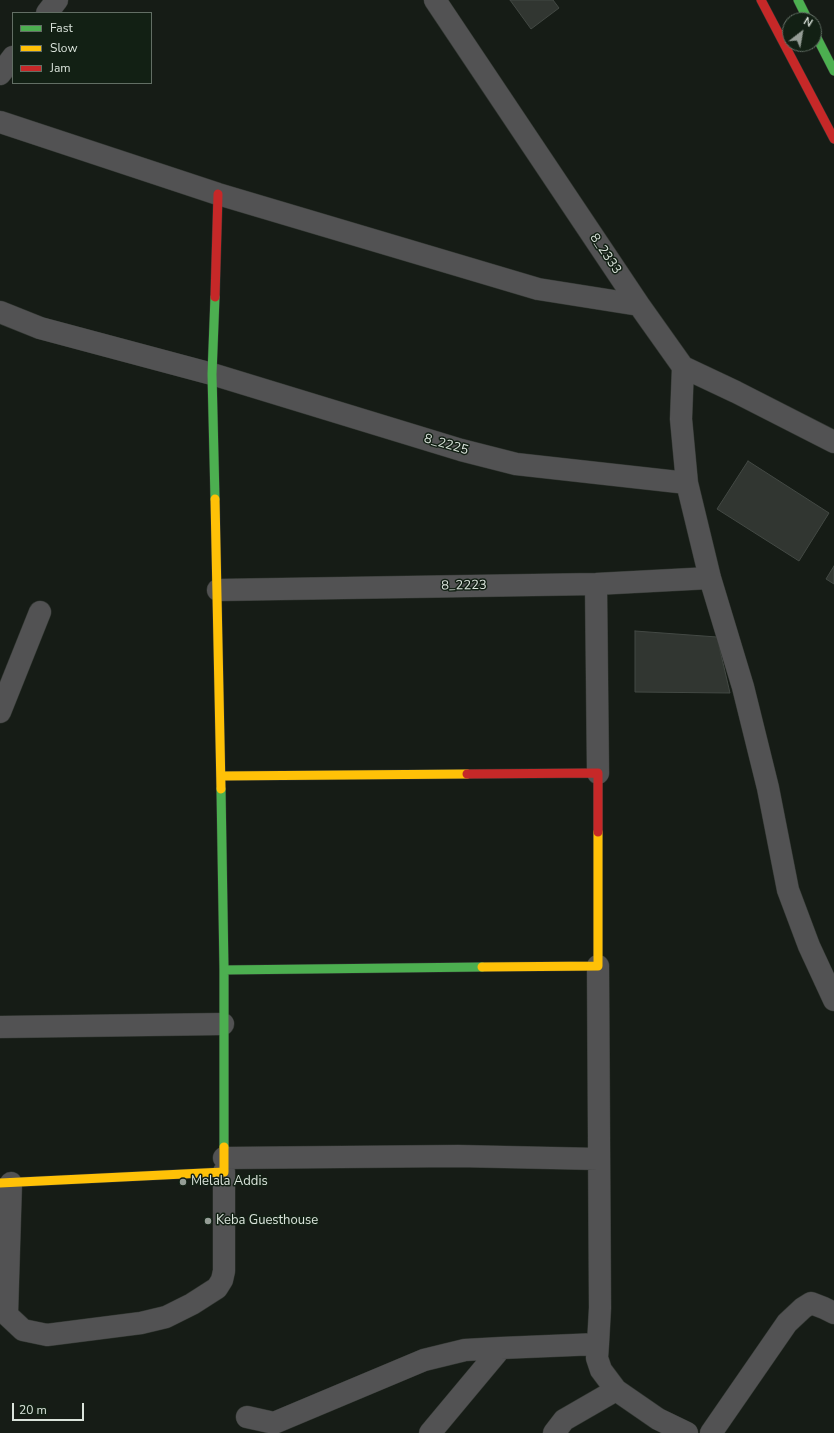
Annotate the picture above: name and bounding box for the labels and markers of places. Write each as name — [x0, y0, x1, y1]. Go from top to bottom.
place label: Melala Addis — [191, 1174, 268, 1190]
marker: Melala Addis — [178, 1177, 188, 1187]
place label: Keba Guesthouse — [216, 1213, 318, 1229]
marker: Keba Guesthouse — [203, 1216, 213, 1226]

